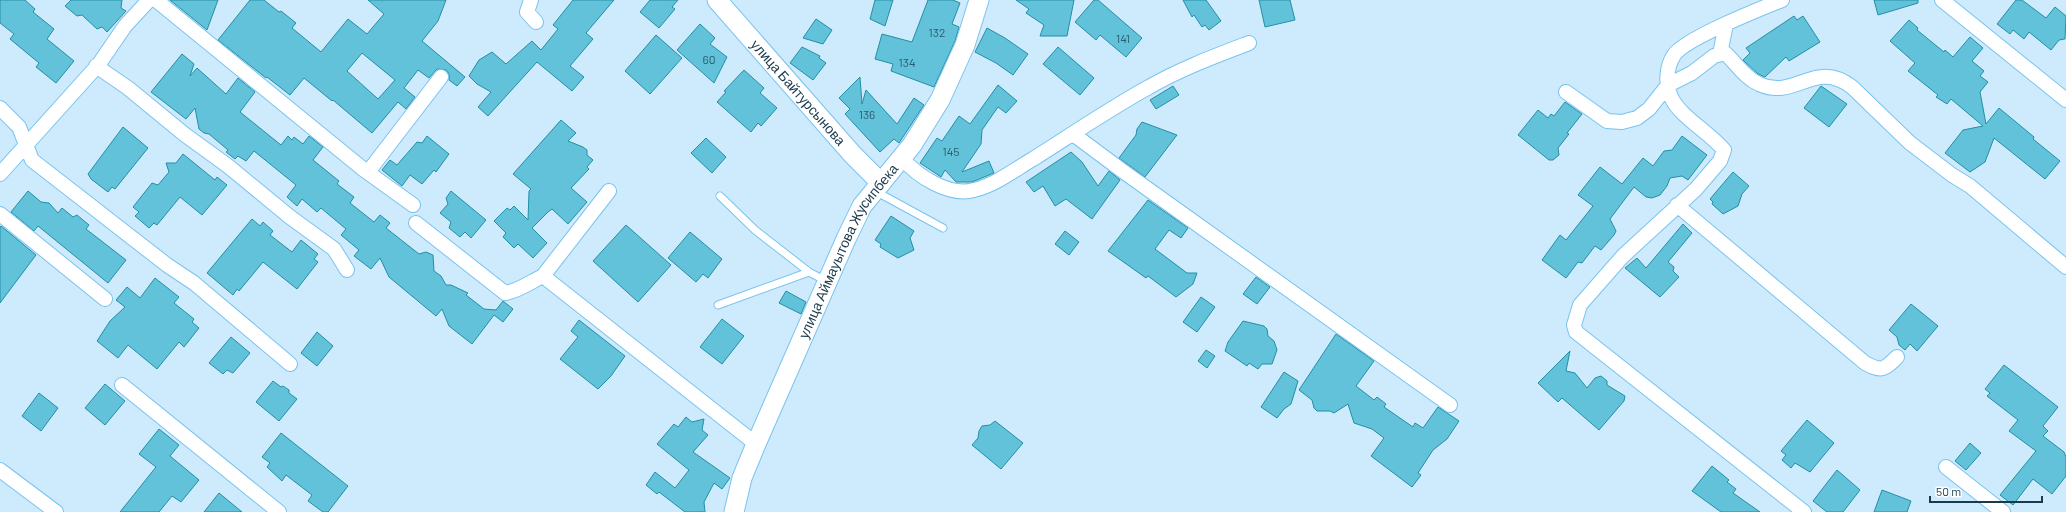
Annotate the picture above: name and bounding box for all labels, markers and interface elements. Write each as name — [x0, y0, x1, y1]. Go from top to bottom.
house number: 132 — [929, 25, 945, 39]
house number: 141 — [1116, 31, 1130, 45]
street label: улица Байтурсынова — [748, 36, 850, 149]
house number: 60 — [703, 52, 715, 66]
house number: 134 — [899, 55, 916, 69]
house number: 136 — [859, 107, 875, 121]
house number: 145 — [943, 144, 959, 158]
street label: улица Аймауытова Жусипбека — [794, 160, 901, 341]
scale bar — [1930, 478, 2042, 504]
text: 50 m — [1936, 484, 1961, 498]

